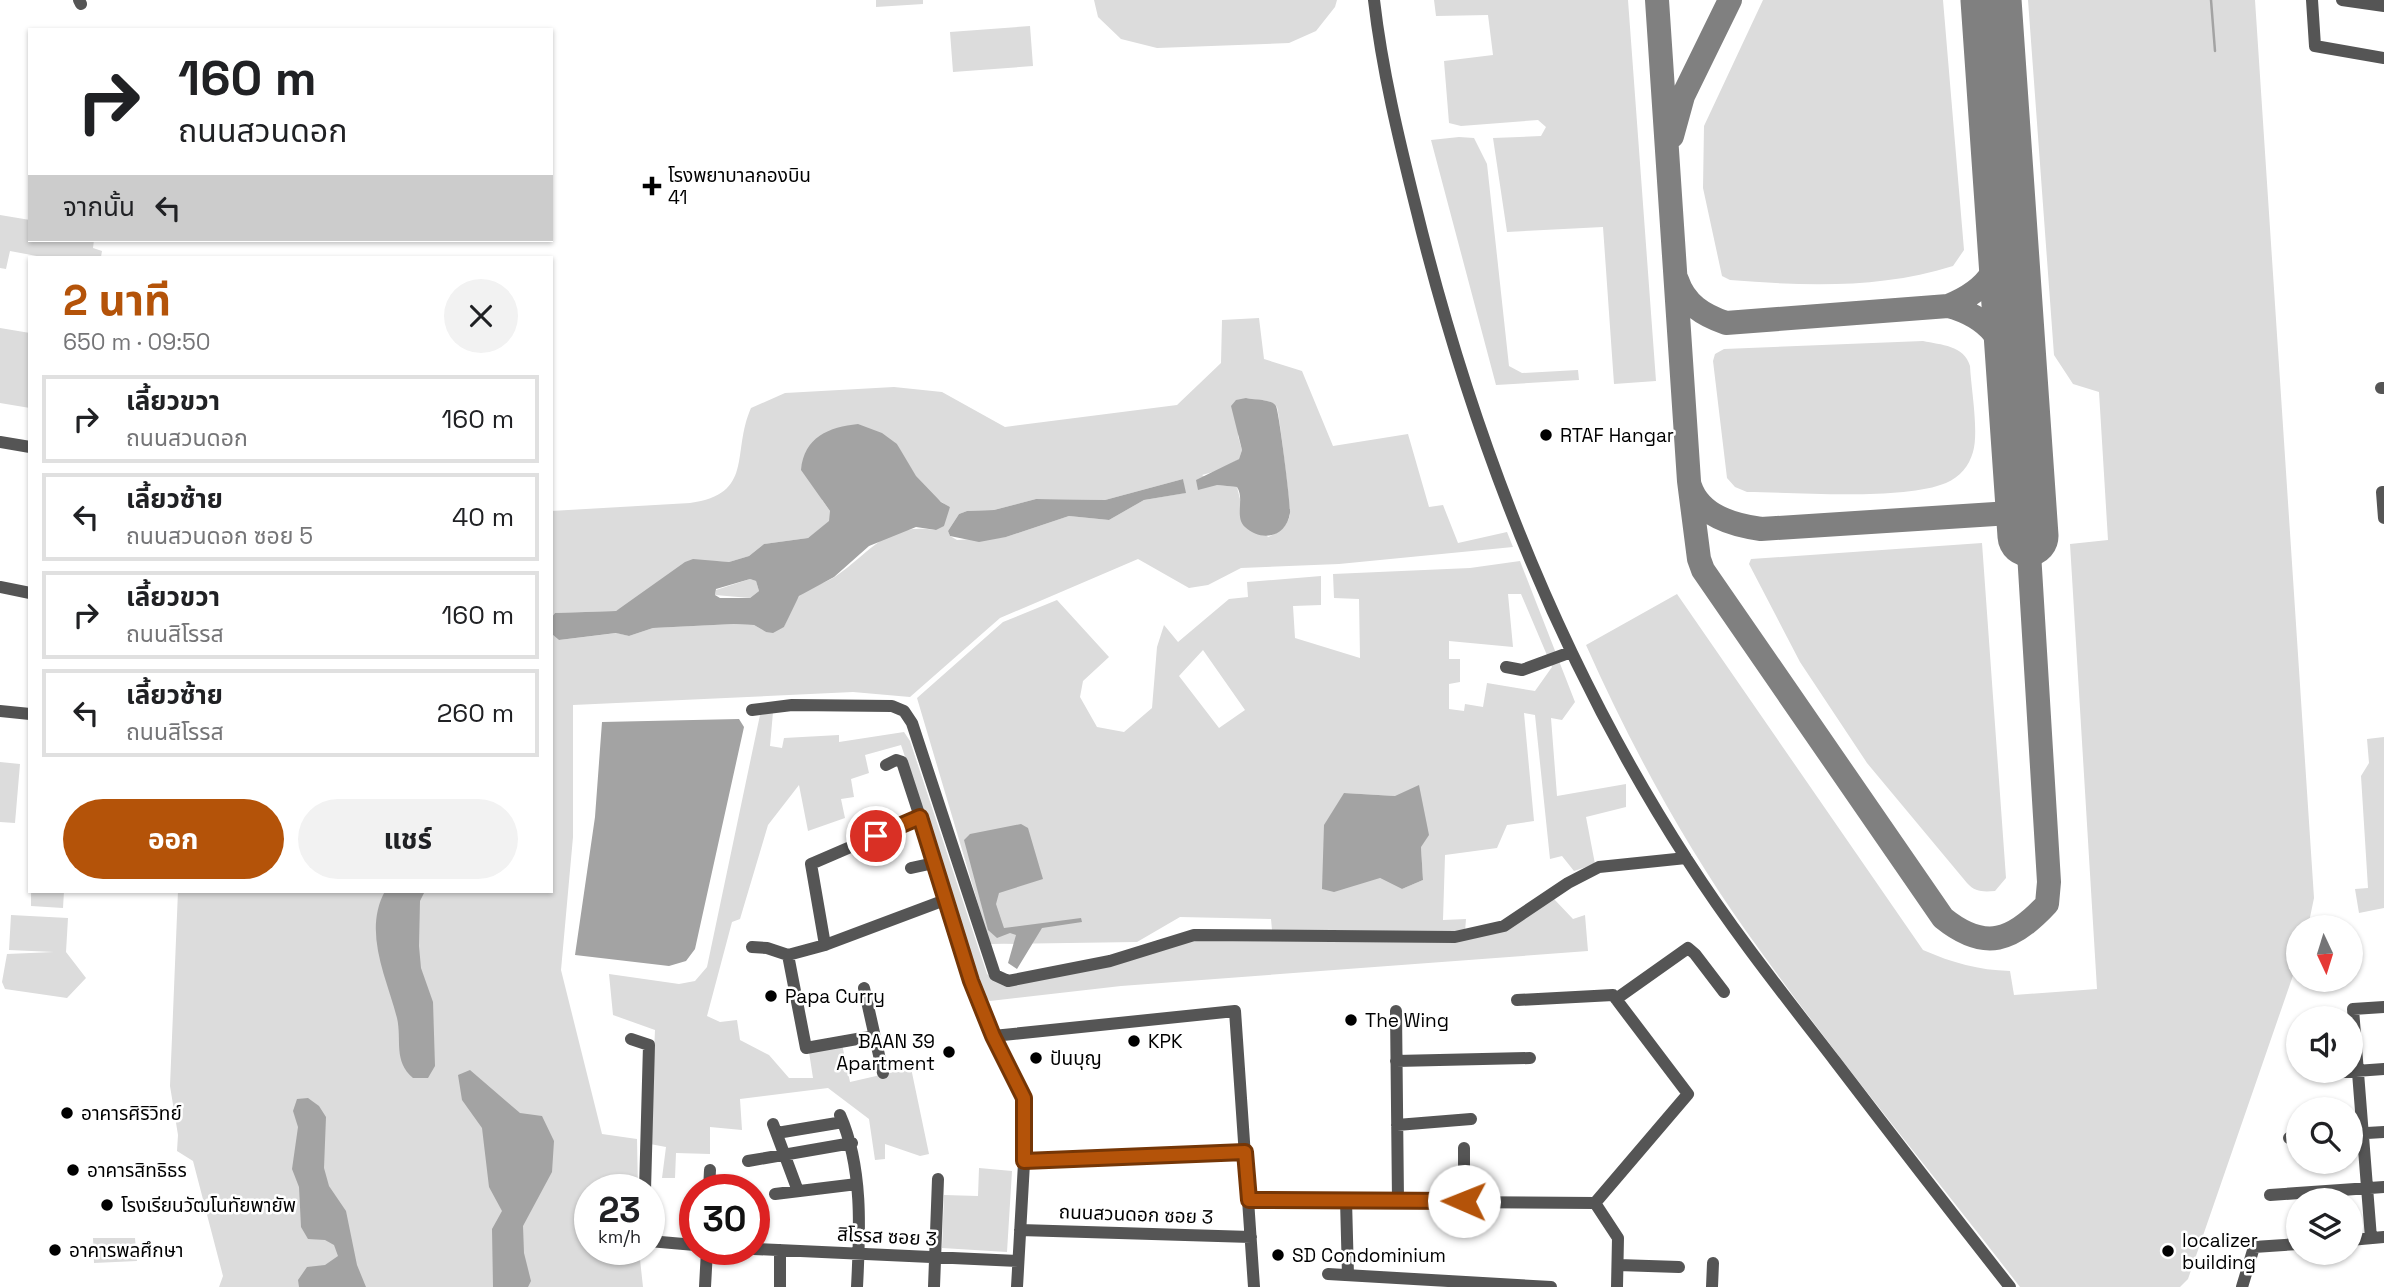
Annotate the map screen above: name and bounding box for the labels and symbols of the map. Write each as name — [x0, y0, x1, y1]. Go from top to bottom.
place label: โรงพยาบาลกองบิน 41 — [668, 163, 811, 210]
marker: โรงพยาบาลกองบิน 41 — [642, 176, 662, 196]
place label: RTAF Hangar — [1560, 423, 1674, 448]
marker: RTAF Hangar — [1538, 427, 1554, 443]
pin — [846, 806, 906, 866]
north arrow — [2286, 915, 2362, 992]
place label: Papa Curry — [785, 984, 885, 1009]
marker: Papa Curry — [763, 988, 779, 1004]
place label: The Wing — [1365, 1008, 1449, 1033]
marker: The Wing — [1343, 1012, 1359, 1028]
place label: BAAN 39 Apartment — [836, 1029, 935, 1076]
place label: KPK — [1148, 1029, 1183, 1054]
marker: KPK — [1126, 1033, 1142, 1049]
marker: BAAN 39 Apartment — [941, 1044, 957, 1060]
place label: ปันบุญ — [1050, 1046, 1102, 1071]
marker: ปันบุญ — [1028, 1050, 1044, 1066]
place label: อาคารศิริวิทย์ — [81, 1101, 182, 1126]
marker: อาคารศิริวิทย์ — [59, 1105, 75, 1121]
place label: อาคารสิทธิธร — [87, 1158, 187, 1183]
marker: อาคารสิทธิธร — [65, 1162, 81, 1178]
position arrow — [1427, 1164, 1501, 1238]
speed limit sign: 30 — [679, 1174, 770, 1265]
place label: โรงเรียนวัฒโนทัยพายัพ — [121, 1193, 296, 1218]
marker: โรงเรียนวัฒโนทัยพายัพ — [99, 1197, 115, 1213]
street label: ถนนสวนดอก ซอย 3 — [1058, 1199, 1214, 1230]
street label: สิโรรส ซอย 3 — [836, 1221, 938, 1252]
place label: localizer building — [2182, 1228, 2258, 1275]
place label: อาคารพลศึกษา — [69, 1238, 184, 1263]
marker: อาคารพลศึกษา — [47, 1242, 63, 1258]
place label: SD Condominium — [1292, 1243, 1446, 1268]
marker: localizer building — [2160, 1243, 2176, 1259]
marker: SD Condominium — [1270, 1247, 1286, 1263]

